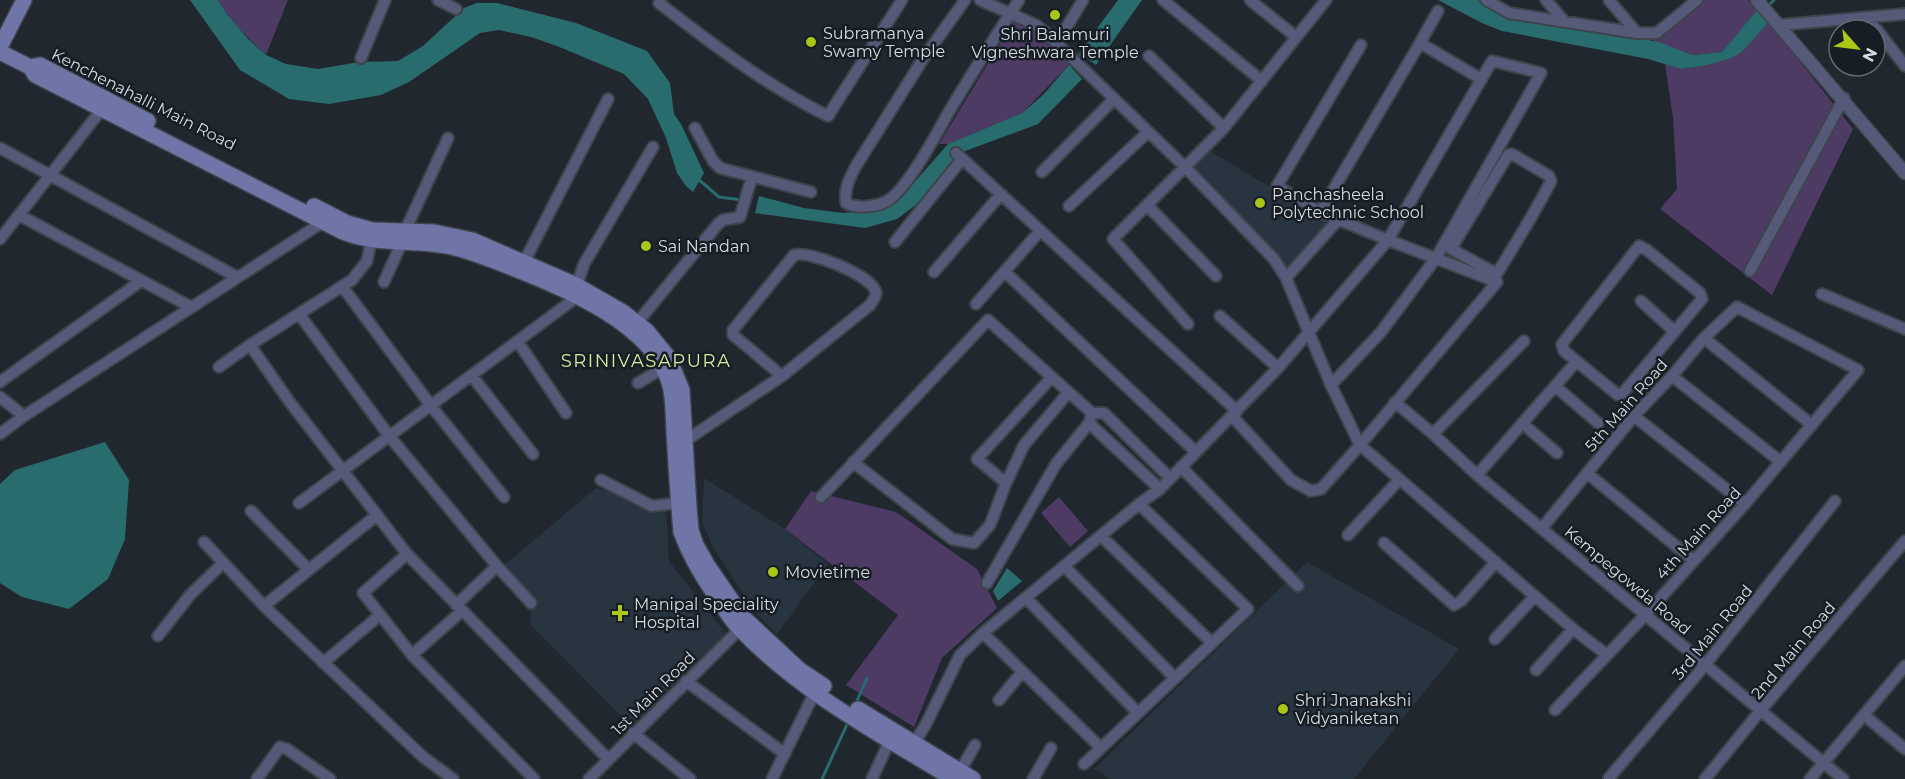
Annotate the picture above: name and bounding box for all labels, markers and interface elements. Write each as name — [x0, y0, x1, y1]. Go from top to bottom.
marker: Shri Balamuri Vigneshwara Temple — [1048, 8, 1062, 22]
north arrow — [1827, 18, 1887, 78]
place label: Subramanya Swamy Temple — [823, 24, 945, 61]
place label: Shri Balamuri Vigneshwara Temple — [971, 25, 1139, 62]
marker: Subramanya Swamy Temple — [804, 35, 818, 49]
street label: Kenchenahalli Main Road — [48, 45, 239, 154]
text: N — [1858, 45, 1881, 65]
place label: Panchasheela Polytechnic School — [1272, 185, 1424, 222]
marker: Panchasheela Polytechnic School — [1253, 196, 1267, 210]
place label: Sai Nandan — [658, 237, 750, 256]
marker: Sai Nandan — [639, 239, 653, 253]
district label: SRINIVASAPURA — [561, 350, 731, 372]
street label: 5th Main Road — [1581, 355, 1672, 455]
street label: 4th Main Road — [1652, 483, 1745, 584]
street label: Kempegowda Road — [1561, 522, 1695, 639]
place label: Movietime — [785, 563, 870, 582]
marker: Movietime — [766, 565, 780, 579]
street label: 3rd Main Road — [1668, 581, 1756, 683]
place label: Manipal Speciality Hospital — [634, 595, 779, 632]
street label: 2nd Main Road — [1747, 598, 1839, 703]
marker: Manipal Speciality Hospital — [611, 604, 629, 622]
street label: 1st Main Road — [608, 648, 699, 739]
place label: Shri Jnanakshi Vidyaniketan — [1295, 691, 1411, 728]
marker: Shri Jnanakshi Vidyaniketan — [1276, 702, 1290, 716]

